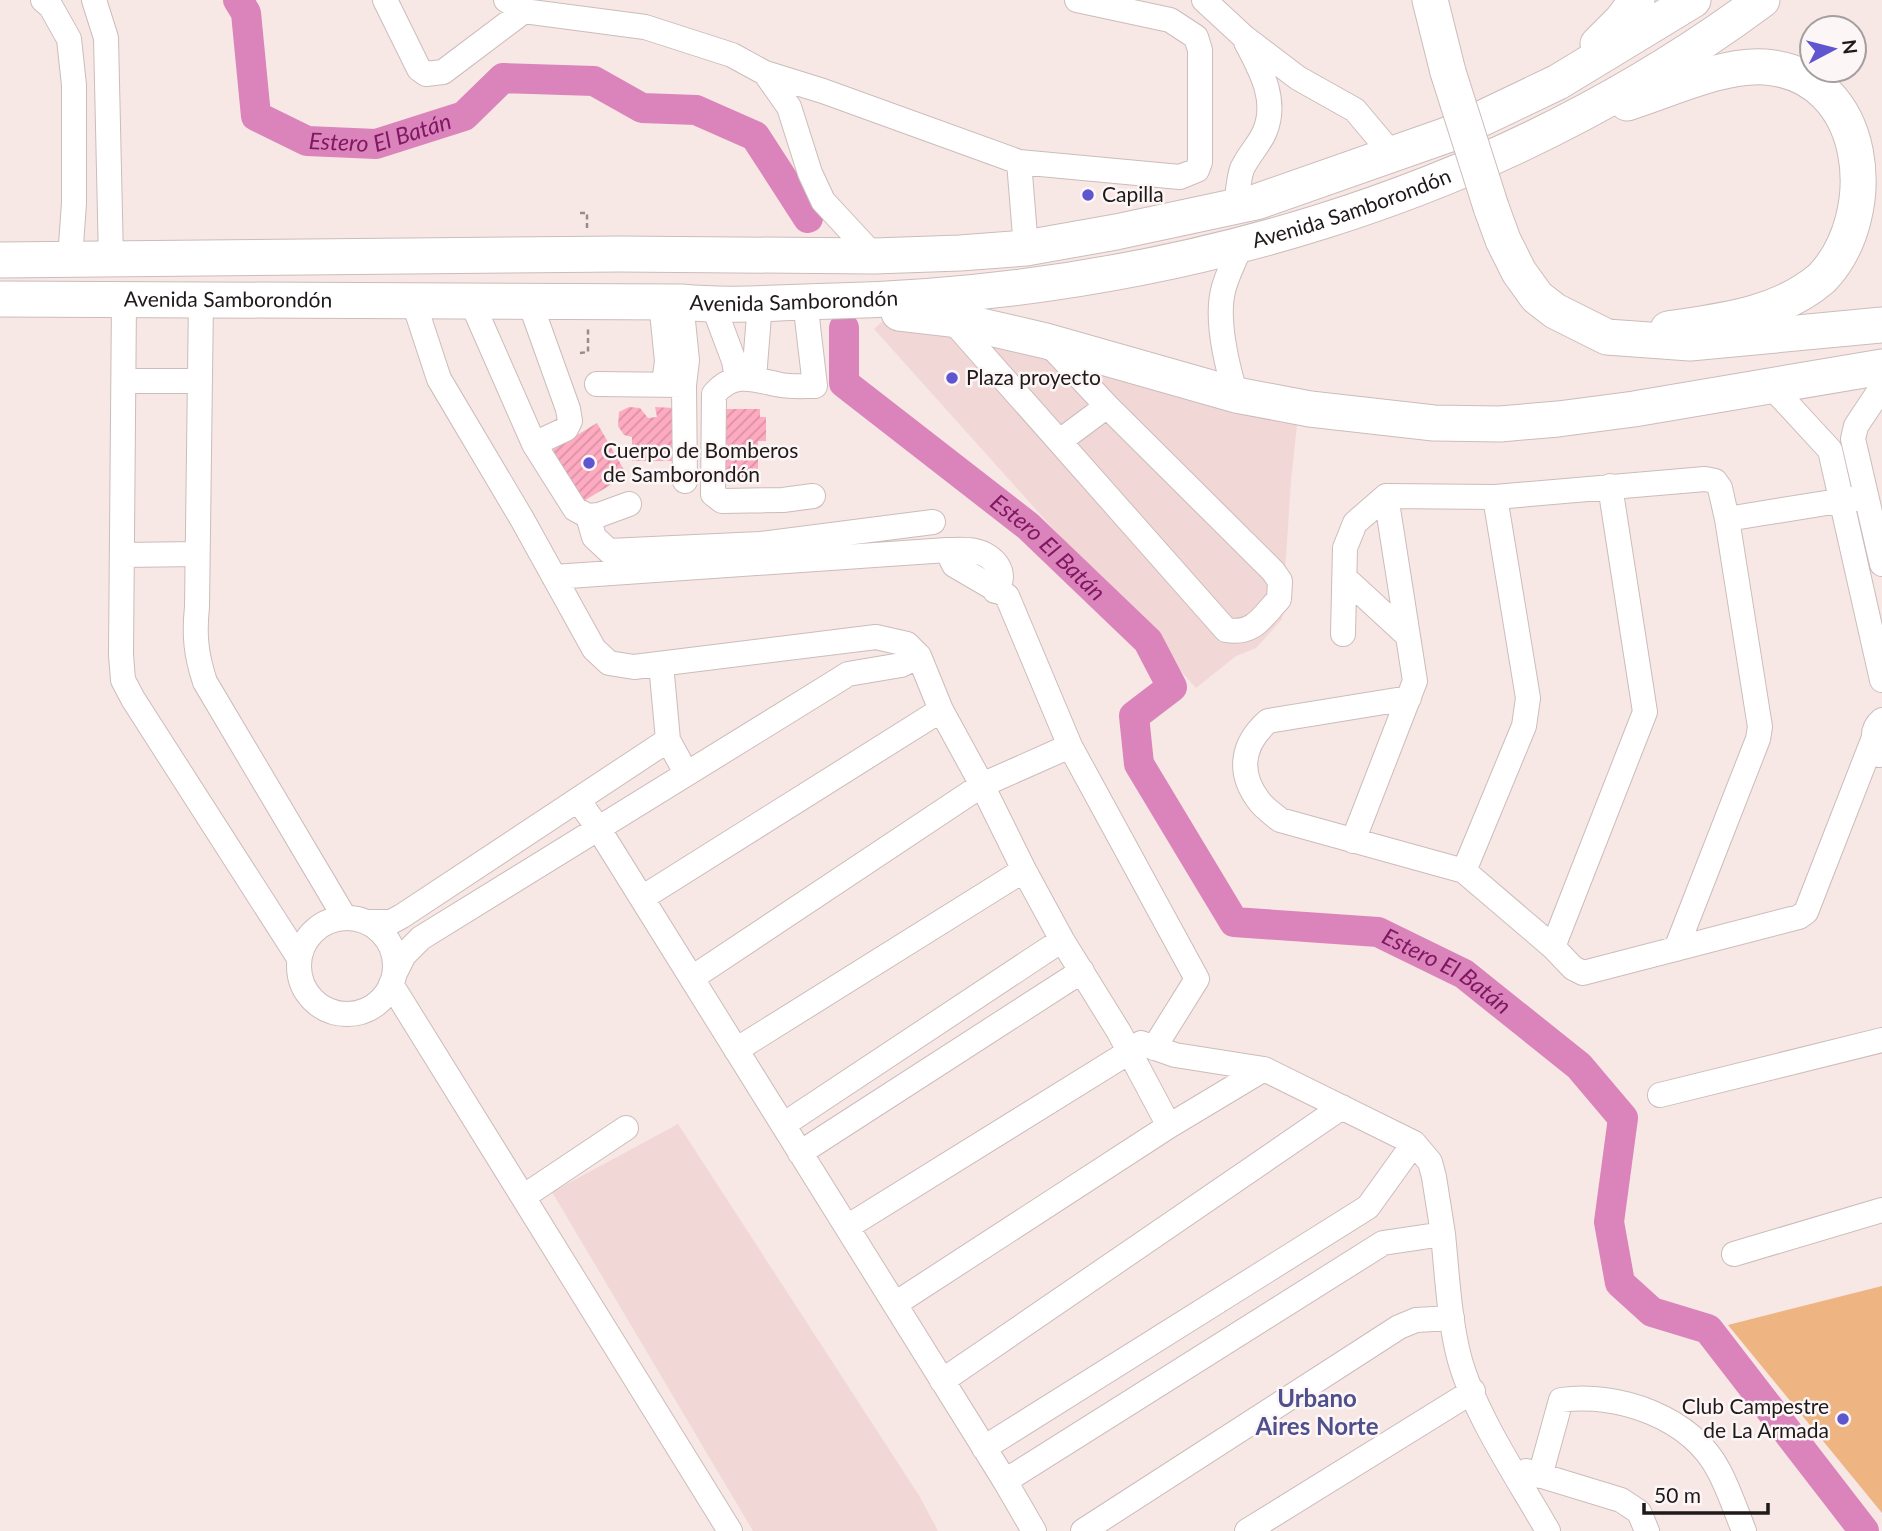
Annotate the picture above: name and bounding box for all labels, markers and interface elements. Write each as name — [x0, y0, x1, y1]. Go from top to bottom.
north arrow — [1798, 14, 1868, 84]
text: N — [1838, 38, 1863, 56]
water label: Estero El Batán — [308, 106, 454, 157]
street label: Avenida Samborondón — [1249, 162, 1454, 252]
place label: Capilla — [1102, 181, 1164, 206]
marker: Capilla — [1080, 187, 1096, 203]
street label: Avenida Samborondón — [689, 284, 899, 315]
street label: Avenida Samborondón — [124, 286, 332, 311]
place label: Plaza proyecto — [966, 364, 1101, 389]
marker: Plaza proyecto — [944, 370, 960, 386]
place label: Cuerpo de Bomberos de Samborondón — [603, 437, 798, 486]
marker: Cuerpo de Bomberos de Samborondón — [581, 455, 597, 471]
water label: Estero El Batán — [986, 487, 1112, 606]
water label: Estero El Batán — [1378, 921, 1517, 1019]
district label: Urbano Aires Norte — [1254, 1383, 1379, 1440]
place label: Club Campestre de La Armada — [1682, 1393, 1829, 1442]
marker: Club Campestre de La Armada — [1835, 1411, 1851, 1427]
scale bar — [1644, 1472, 1768, 1516]
text: 50 m — [1654, 1482, 1701, 1507]

